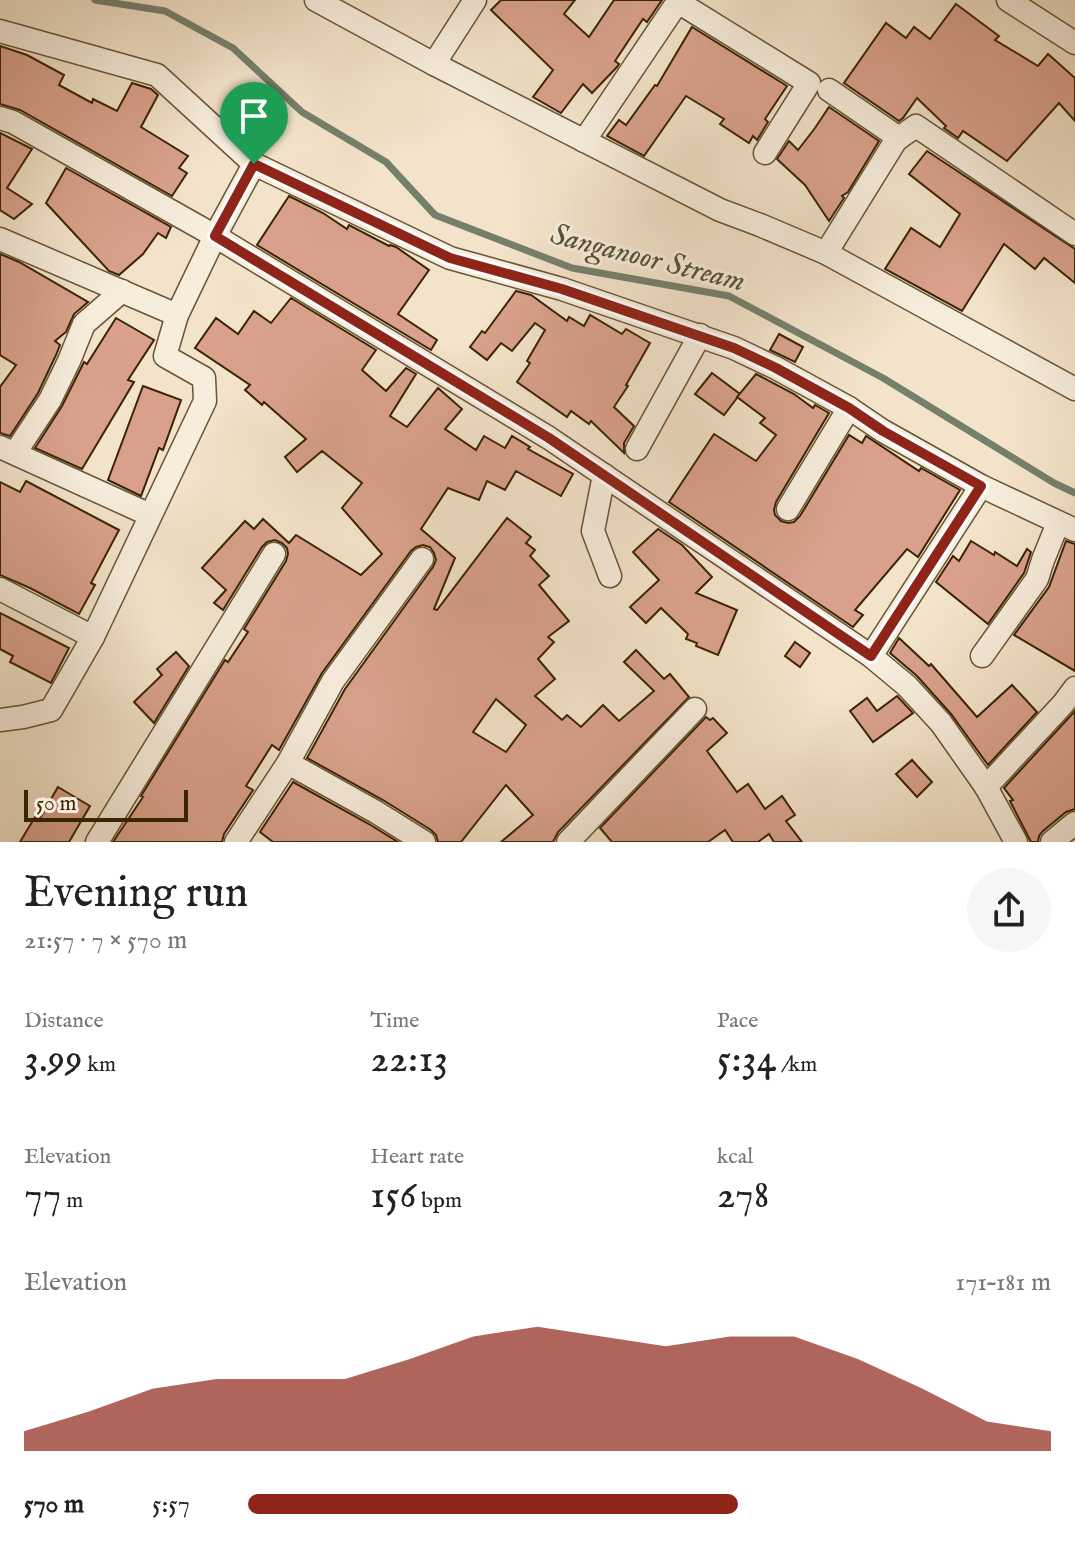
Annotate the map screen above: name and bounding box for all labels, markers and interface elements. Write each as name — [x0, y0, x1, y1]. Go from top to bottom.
pin — [220, 82, 288, 164]
icon: arrive — [232, 94, 276, 138]
water label: Sanganoor Stream — [546, 216, 749, 301]
scale bar — [24, 786, 188, 822]
text: 50 m — [36, 790, 77, 818]
text: Evening run — [24, 866, 248, 922]
button: share — [967, 868, 1051, 952]
text: 21:57 · 7 × 570 m — [24, 924, 187, 957]
text: Distance — [24, 1007, 104, 1035]
text: Time — [370, 1007, 419, 1035]
text: Pace — [717, 1007, 758, 1035]
text: 3.99 — [24, 1035, 82, 1086]
text: 22:13 — [370, 1035, 448, 1086]
text: 5:34 — [717, 1035, 776, 1086]
text: km — [82, 1051, 116, 1079]
text: /km — [776, 1051, 817, 1079]
text: Elevation — [24, 1143, 111, 1171]
text: Heart rate — [370, 1143, 464, 1171]
text: kcal — [717, 1143, 753, 1171]
text: 77 — [24, 1171, 61, 1222]
text: 156 — [370, 1171, 416, 1222]
text: 278 — [717, 1171, 769, 1222]
text: m — [61, 1187, 83, 1215]
text: bpm — [416, 1187, 462, 1215]
text: Elevation — [24, 1266, 127, 1299]
text: 171–181 m — [955, 1266, 1051, 1299]
text: 570 m — [24, 1488, 84, 1521]
text: 5:57 — [152, 1488, 190, 1521]

